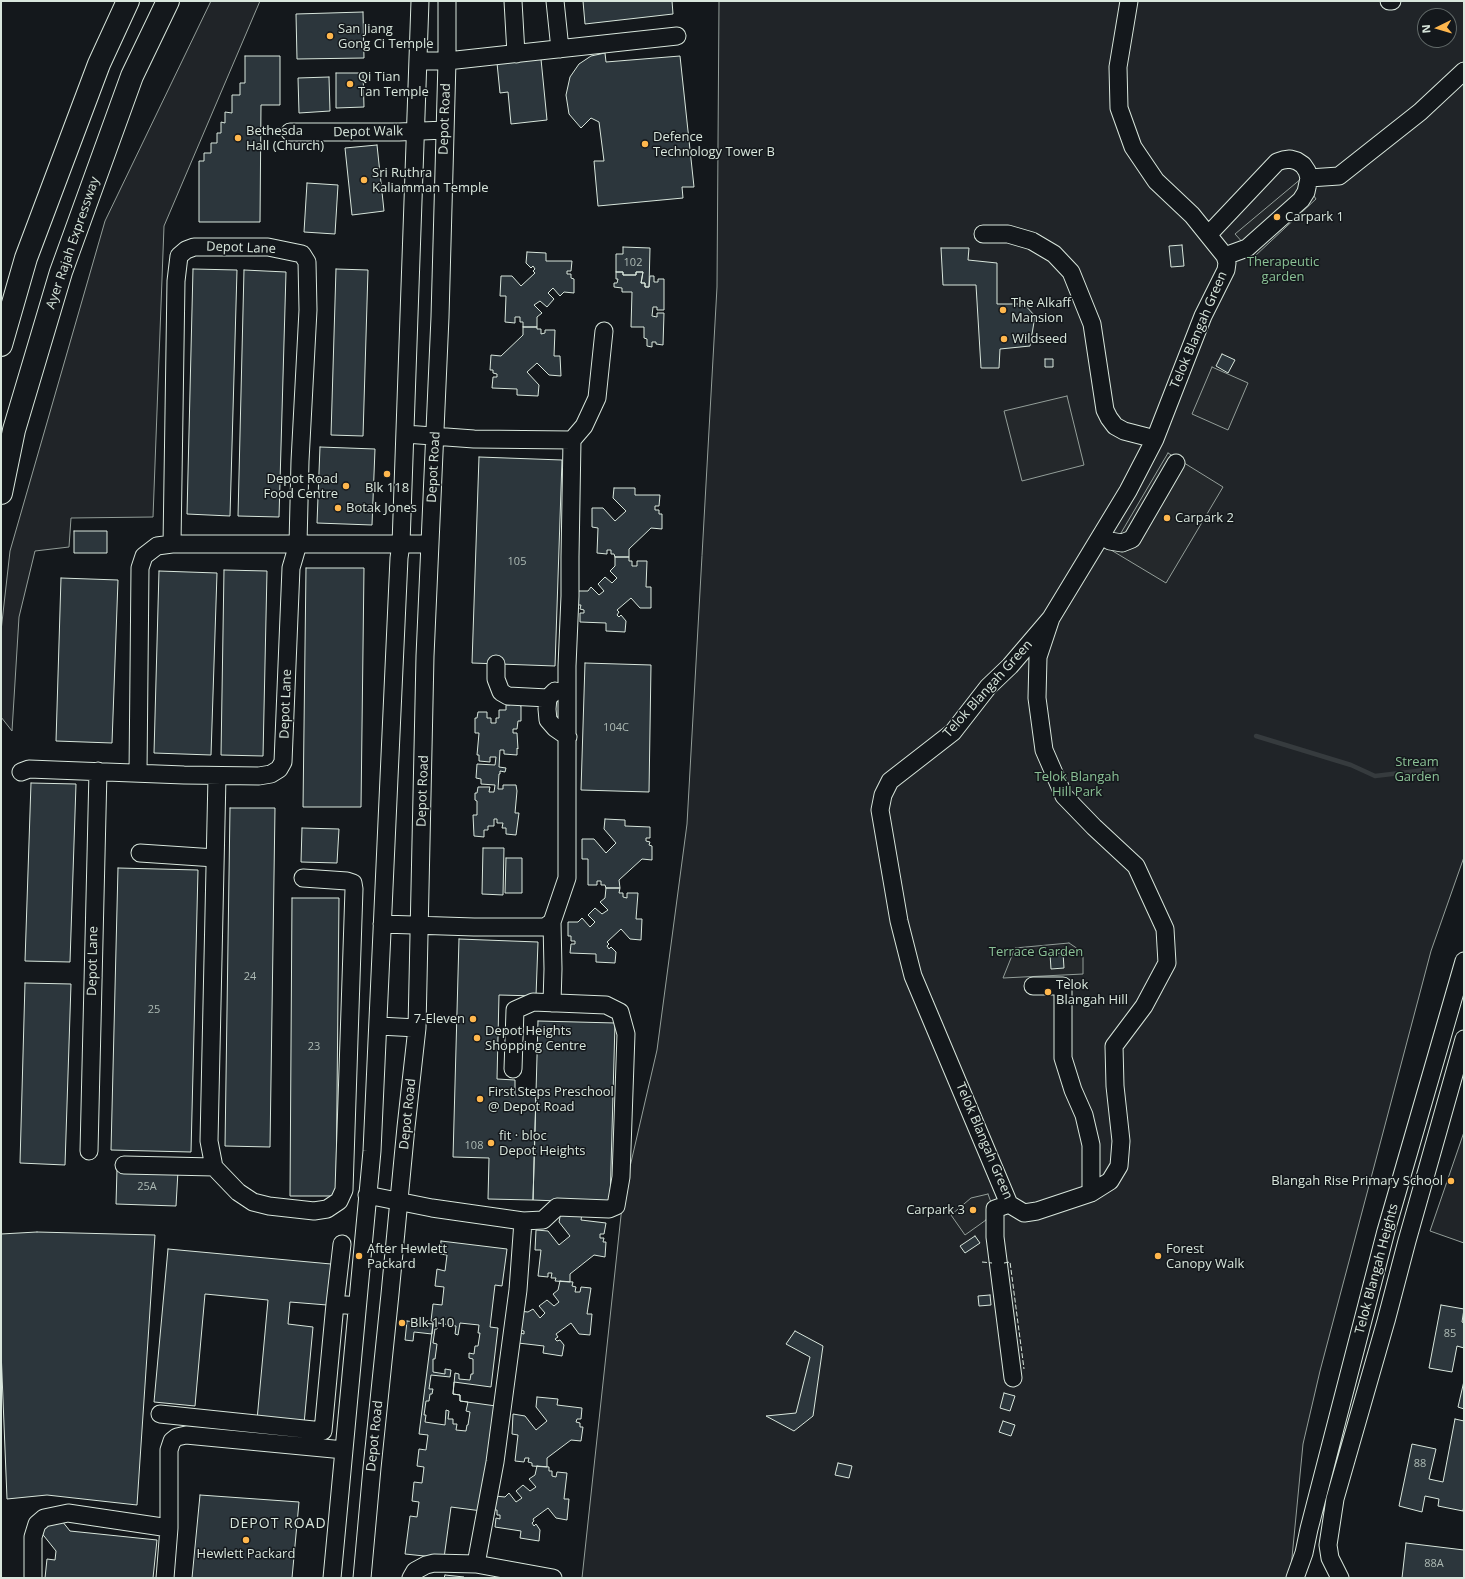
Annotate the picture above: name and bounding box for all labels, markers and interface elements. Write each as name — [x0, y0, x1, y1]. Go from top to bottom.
north arrow — [1417, 8, 1457, 48]
place label: San Jiang Gong Ci Temple — [338, 21, 434, 52]
text: N — [1418, 24, 1433, 34]
marker: San Jiang Gong Ci Temple — [325, 31, 335, 41]
place label: Qi Tian Tan Temple — [358, 69, 429, 100]
marker: Qi Tian Tan Temple — [345, 79, 355, 89]
street label: Depot Road — [436, 83, 454, 155]
place label: Bethesda Hall (Church) — [246, 123, 324, 154]
street label: Depot Walk — [333, 124, 403, 140]
place label: Defence Technology Tower B — [653, 129, 775, 160]
marker: Bethesda Hall (Church) — [233, 133, 243, 143]
marker: Defence Technology Tower B — [640, 139, 650, 149]
place label: Sri Ruthra Kaliamman Temple — [372, 165, 489, 196]
street label: Ayer Rajah Expressway — [43, 175, 103, 311]
marker: Sri Ruthra Kaliamman Temple — [359, 175, 369, 185]
place label: Carpark 1 — [1285, 209, 1344, 225]
marker: Carpark 1 — [1272, 212, 1282, 222]
street label: Depot Lane — [206, 239, 276, 257]
park label: Therapeutic garden — [1247, 254, 1319, 285]
house number: 102 — [624, 256, 642, 270]
street label: Telok Blangah Green — [1167, 269, 1231, 391]
place label: The Alkaff Mansion — [1011, 295, 1071, 326]
marker: The Alkaff Mansion — [998, 305, 1008, 315]
place label: Wildseed — [1012, 331, 1067, 347]
marker: Wildseed — [999, 334, 1009, 344]
street label: Depot Road — [424, 431, 444, 503]
marker: Blk 118 — [382, 469, 392, 479]
place label: Depot Road Food Centre — [264, 471, 338, 502]
place label: Blk 118 — [365, 480, 409, 496]
marker: Depot Road Food Centre — [341, 481, 351, 491]
place label: Botak Jones — [346, 500, 417, 516]
marker: Botak Jones — [333, 503, 343, 513]
place label: Carpark 2 — [1175, 510, 1234, 526]
marker: Carpark 2 — [1162, 513, 1172, 523]
house number: 105 — [508, 555, 526, 569]
street label: Telok Blangah Green — [940, 637, 1036, 741]
street label: Depot Lane — [277, 669, 295, 739]
house number: 104C — [603, 721, 629, 735]
park label: Stream Garden — [1394, 754, 1440, 785]
street label: Depot Road — [414, 755, 432, 827]
park label: Telok Blangah Hill Park — [1035, 769, 1119, 800]
street label: Depot Lane — [85, 926, 101, 996]
park label: Terrace Garden — [989, 944, 1083, 960]
house number: 24 — [244, 970, 256, 984]
place label: Telok Blangah Hill — [1056, 977, 1128, 1008]
marker: Telok Blangah Hill — [1043, 987, 1053, 997]
house number: 25 — [148, 1003, 160, 1017]
place label: 7-Eleven — [414, 1011, 465, 1027]
marker: 7-Eleven — [468, 1014, 478, 1024]
place label: Depot Heights Shopping Centre — [485, 1023, 586, 1054]
marker: Depot Heights Shopping Centre — [472, 1033, 482, 1043]
house number: 23 — [308, 1040, 320, 1054]
street label: Depot Road — [397, 1078, 419, 1150]
street label: Telok Blangah Green — [952, 1080, 1016, 1202]
place label: First Steps Preschool @ Depot Road — [488, 1084, 614, 1115]
marker: First Steps Preschool @ Depot Road — [475, 1094, 485, 1104]
place label: fit · bloc Depot Heights — [499, 1128, 586, 1159]
marker: fit · bloc Depot Heights — [486, 1138, 496, 1148]
house number: 108 — [465, 1139, 483, 1153]
place label: Blangah Rise Primary School — [1271, 1173, 1443, 1189]
marker: Blangah Rise Primary School — [1446, 1176, 1456, 1186]
house number: 25A — [137, 1180, 157, 1194]
place label: Carpark 3 — [906, 1202, 965, 1218]
street label: Telok Blangah Heights — [1352, 1202, 1402, 1336]
marker: Carpark 3 — [968, 1205, 978, 1215]
place label: After Hewlett Packard — [367, 1241, 447, 1272]
place label: Forest Canopy Walk — [1166, 1241, 1244, 1272]
marker: After Hewlett Packard — [354, 1251, 364, 1261]
marker: Forest Canopy Walk — [1153, 1251, 1163, 1261]
place label: Blk 110 — [410, 1315, 454, 1331]
marker: Blk 110 — [397, 1318, 407, 1328]
house number: 85 — [1444, 1327, 1456, 1341]
street label: Depot Road — [364, 1400, 386, 1472]
house number: 88 — [1414, 1457, 1426, 1471]
district label: DEPOT ROAD — [229, 1516, 327, 1532]
marker: Hewlett Packard — [241, 1535, 251, 1545]
place label: Hewlett Packard — [197, 1546, 295, 1562]
house number: 88A — [1424, 1557, 1444, 1571]

